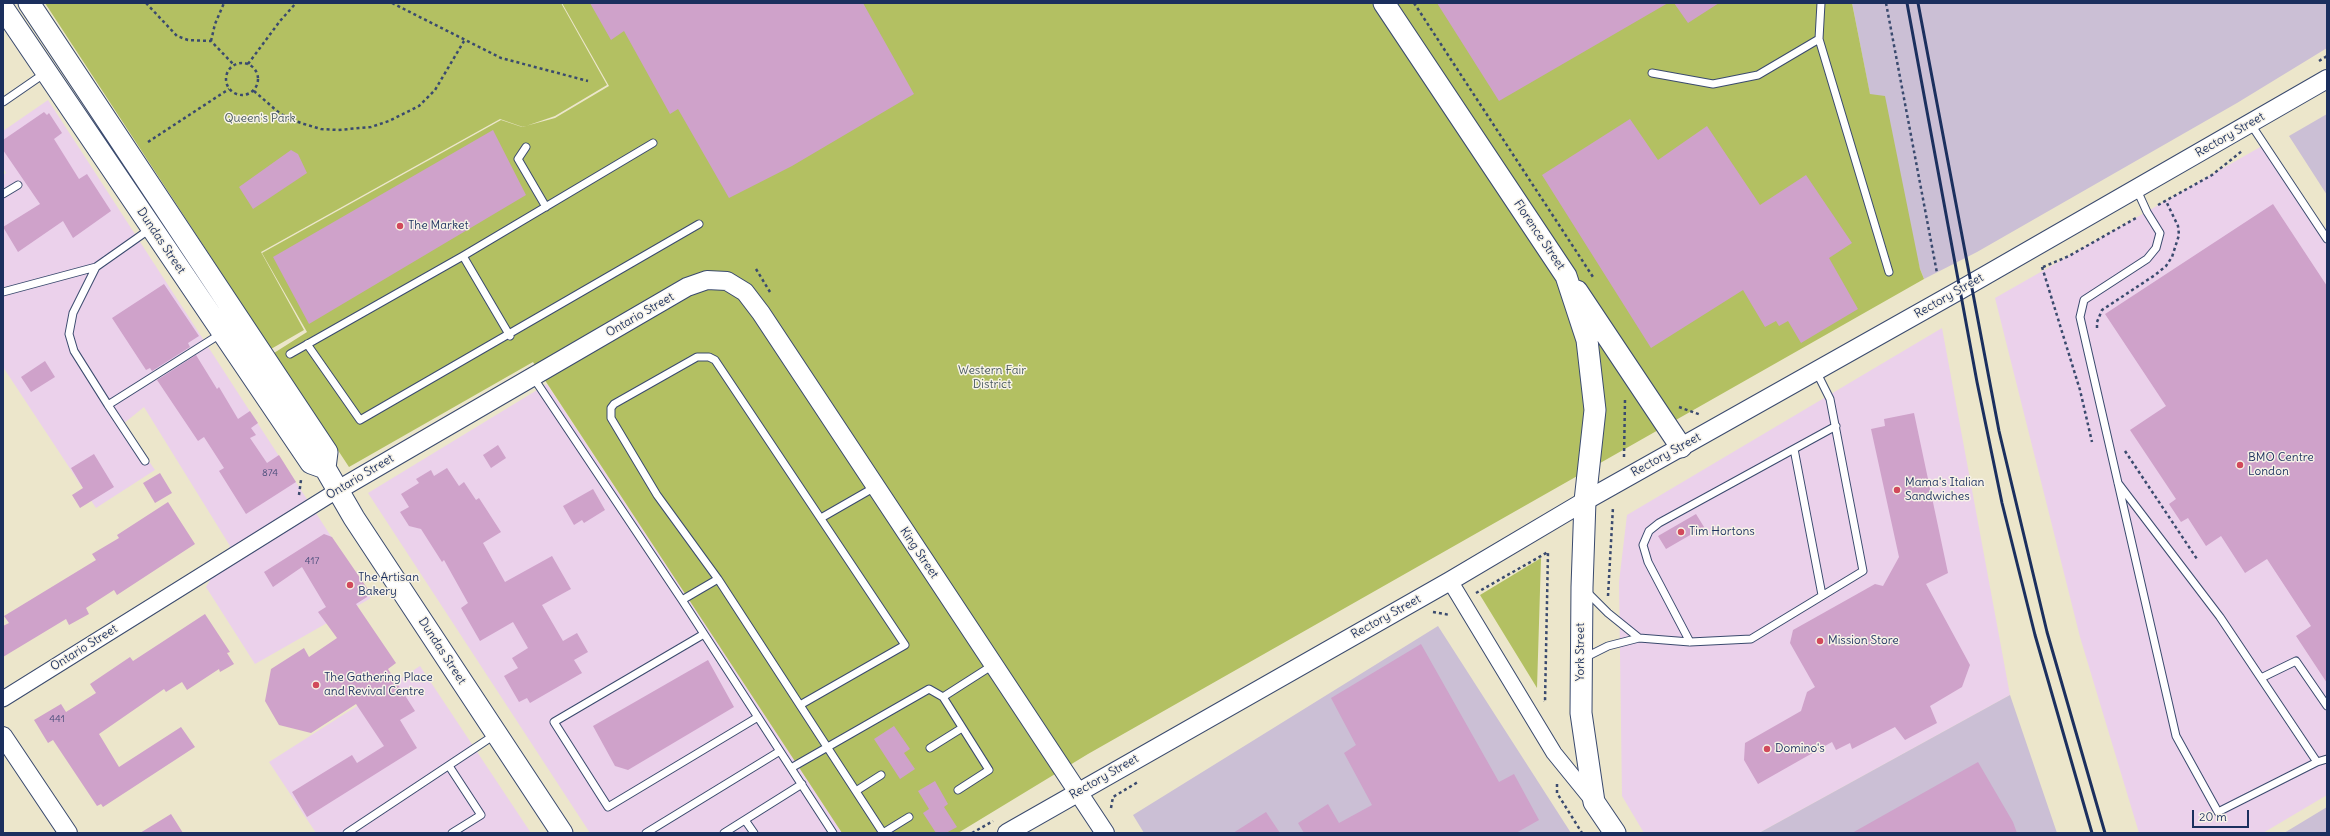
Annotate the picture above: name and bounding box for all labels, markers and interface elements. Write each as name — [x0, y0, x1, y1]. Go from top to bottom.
street label: Rectory Street — [2193, 109, 2267, 161]
park label: Queen's Park — [224, 112, 296, 126]
street label: Florence Street — [1510, 197, 1568, 273]
street label: Dundas Street — [134, 205, 188, 277]
place label: The Market — [408, 219, 468, 233]
marker: The Market — [395, 221, 405, 231]
street label: Rectory Street — [1912, 270, 1986, 322]
street label: Ontario Street — [603, 290, 677, 340]
park label: Western Fair District — [958, 364, 1026, 392]
street label: Rectory Street — [1629, 430, 1703, 480]
street label: Ontario Street — [324, 451, 396, 503]
place label: BMO Centre London — [2248, 451, 2314, 479]
marker: BMO Centre London — [2235, 460, 2245, 470]
house number: 874 — [262, 467, 278, 479]
place label: Mama's Italian Sandwiches — [1905, 476, 1984, 504]
marker: Mama's Italian Sandwiches — [1892, 485, 1902, 495]
street label: King Street — [897, 525, 941, 581]
place label: Tim Hortons — [1689, 525, 1755, 539]
marker: Tim Hortons — [1676, 527, 1686, 537]
house number: 417 — [305, 555, 319, 567]
place label: The Artisan Bakery — [358, 571, 419, 599]
marker: The Artisan Bakery — [345, 580, 355, 590]
street label: Rectory Street — [1349, 592, 1423, 642]
street label: Dundas Street — [415, 615, 469, 687]
street label: Ontario Street — [48, 622, 120, 674]
street label: York Street — [1574, 623, 1588, 681]
place label: Mission Store — [1828, 634, 1899, 648]
marker: Mission Store — [1815, 636, 1825, 646]
place label: The Gathering Place and Revival Centre — [324, 671, 433, 699]
marker: The Gathering Place and Revival Centre — [311, 680, 321, 690]
house number: 441 — [49, 713, 65, 725]
place label: Domino's — [1775, 742, 1825, 756]
marker: Domino's — [1762, 744, 1772, 754]
street label: Rectory Street — [1067, 751, 1141, 803]
scale bar — [2194, 802, 2251, 828]
text: 20 m — [2199, 809, 2227, 824]

